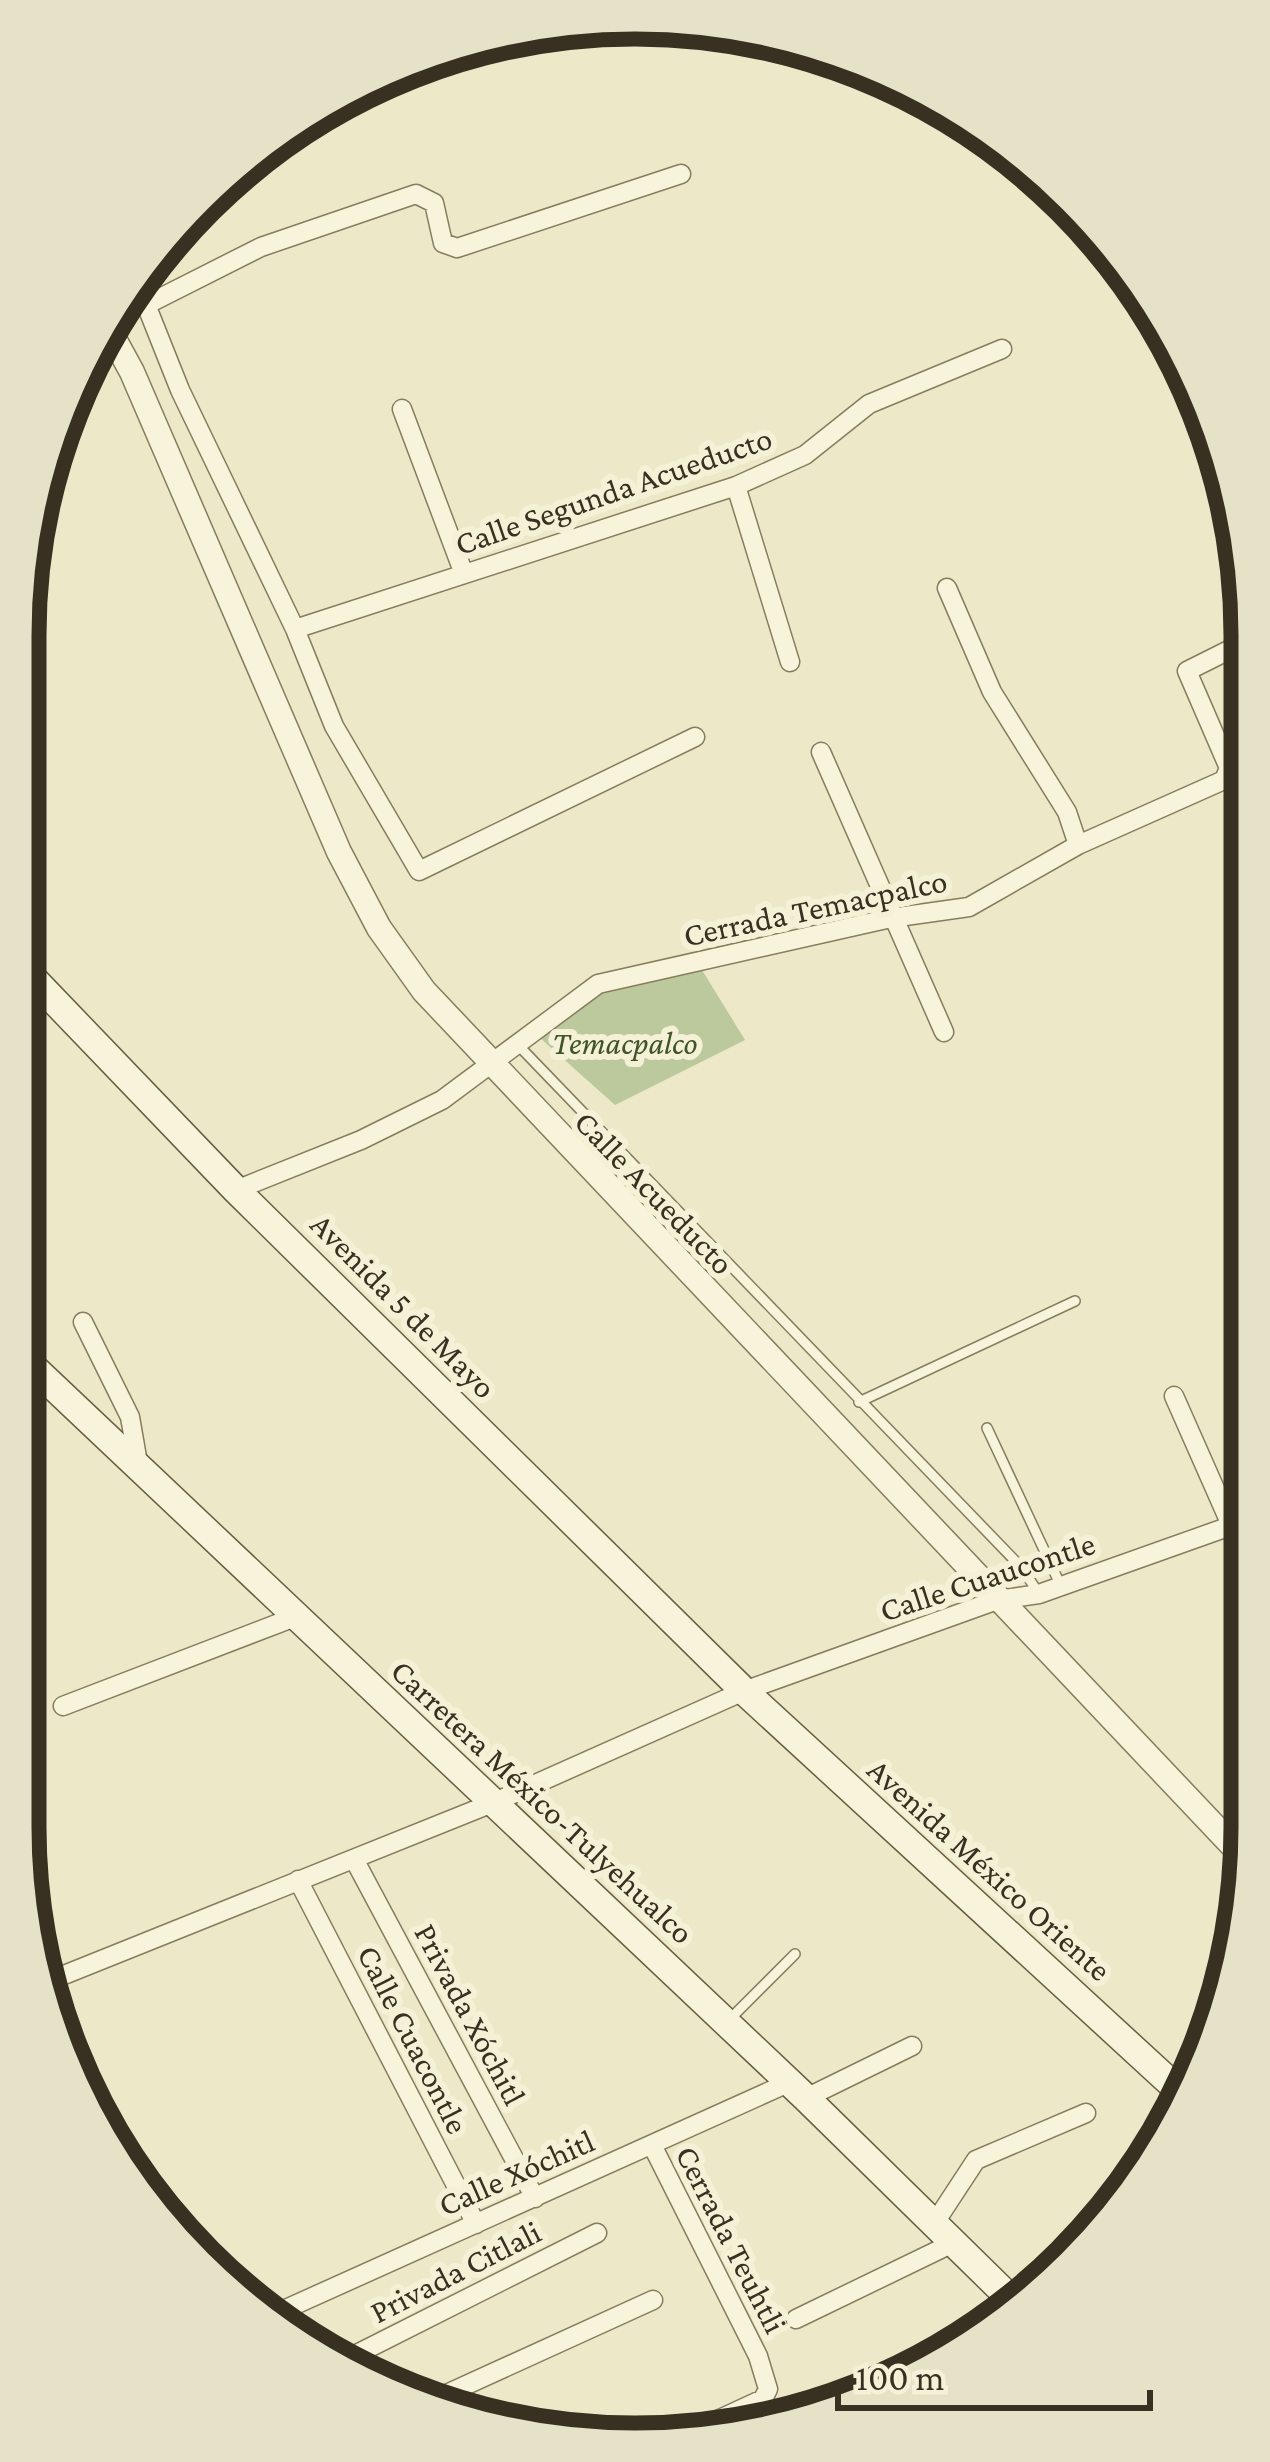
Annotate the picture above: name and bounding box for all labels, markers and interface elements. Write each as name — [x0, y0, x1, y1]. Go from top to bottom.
street label: Calle Segunda Acueducto — [450, 419, 776, 562]
street label: Cerrada Temacpalco — [680, 861, 950, 954]
park label: Temacpalco — [552, 1024, 698, 1061]
street label: Calle Acueducto — [567, 1103, 742, 1282]
street label: Avenida 5 de Mayo — [303, 1205, 504, 1406]
street label: Calle Cuaucontle — [875, 1524, 1099, 1629]
street label: Carretera México-Tulyehualco — [384, 1652, 701, 1951]
street label: Avenida México Oriente — [860, 1750, 1119, 1988]
street label: Privada Xóchitl — [407, 1917, 534, 2111]
street label: Calle Cuacontle — [350, 1939, 477, 2140]
street label: Calle Xóchitl — [433, 2122, 600, 2223]
street label: Cerrada Teuhtli — [668, 2139, 795, 2339]
street label: Privada Citlali — [364, 2213, 547, 2330]
scale bar — [838, 2336, 1150, 2410]
text: 100 m — [856, 2358, 944, 2398]

